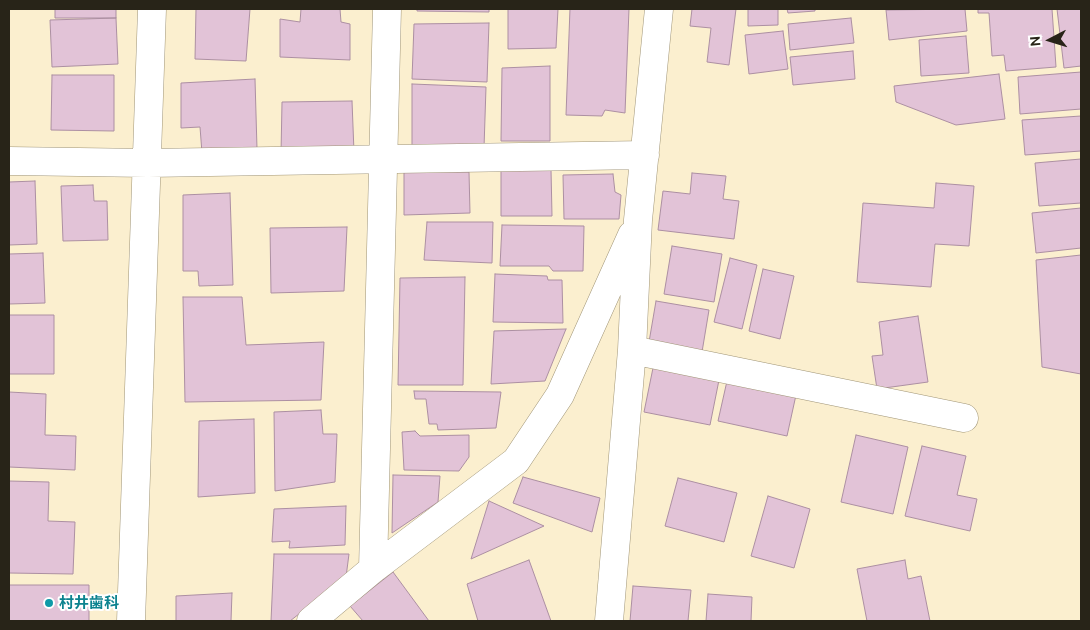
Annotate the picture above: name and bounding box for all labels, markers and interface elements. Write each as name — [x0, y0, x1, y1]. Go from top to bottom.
north arrow — [1025, 15, 1075, 65]
text: N — [1027, 35, 1043, 47]
place label: 村井歯科 — [59, 594, 119, 612]
marker: 村井歯科 — [43, 597, 55, 609]

